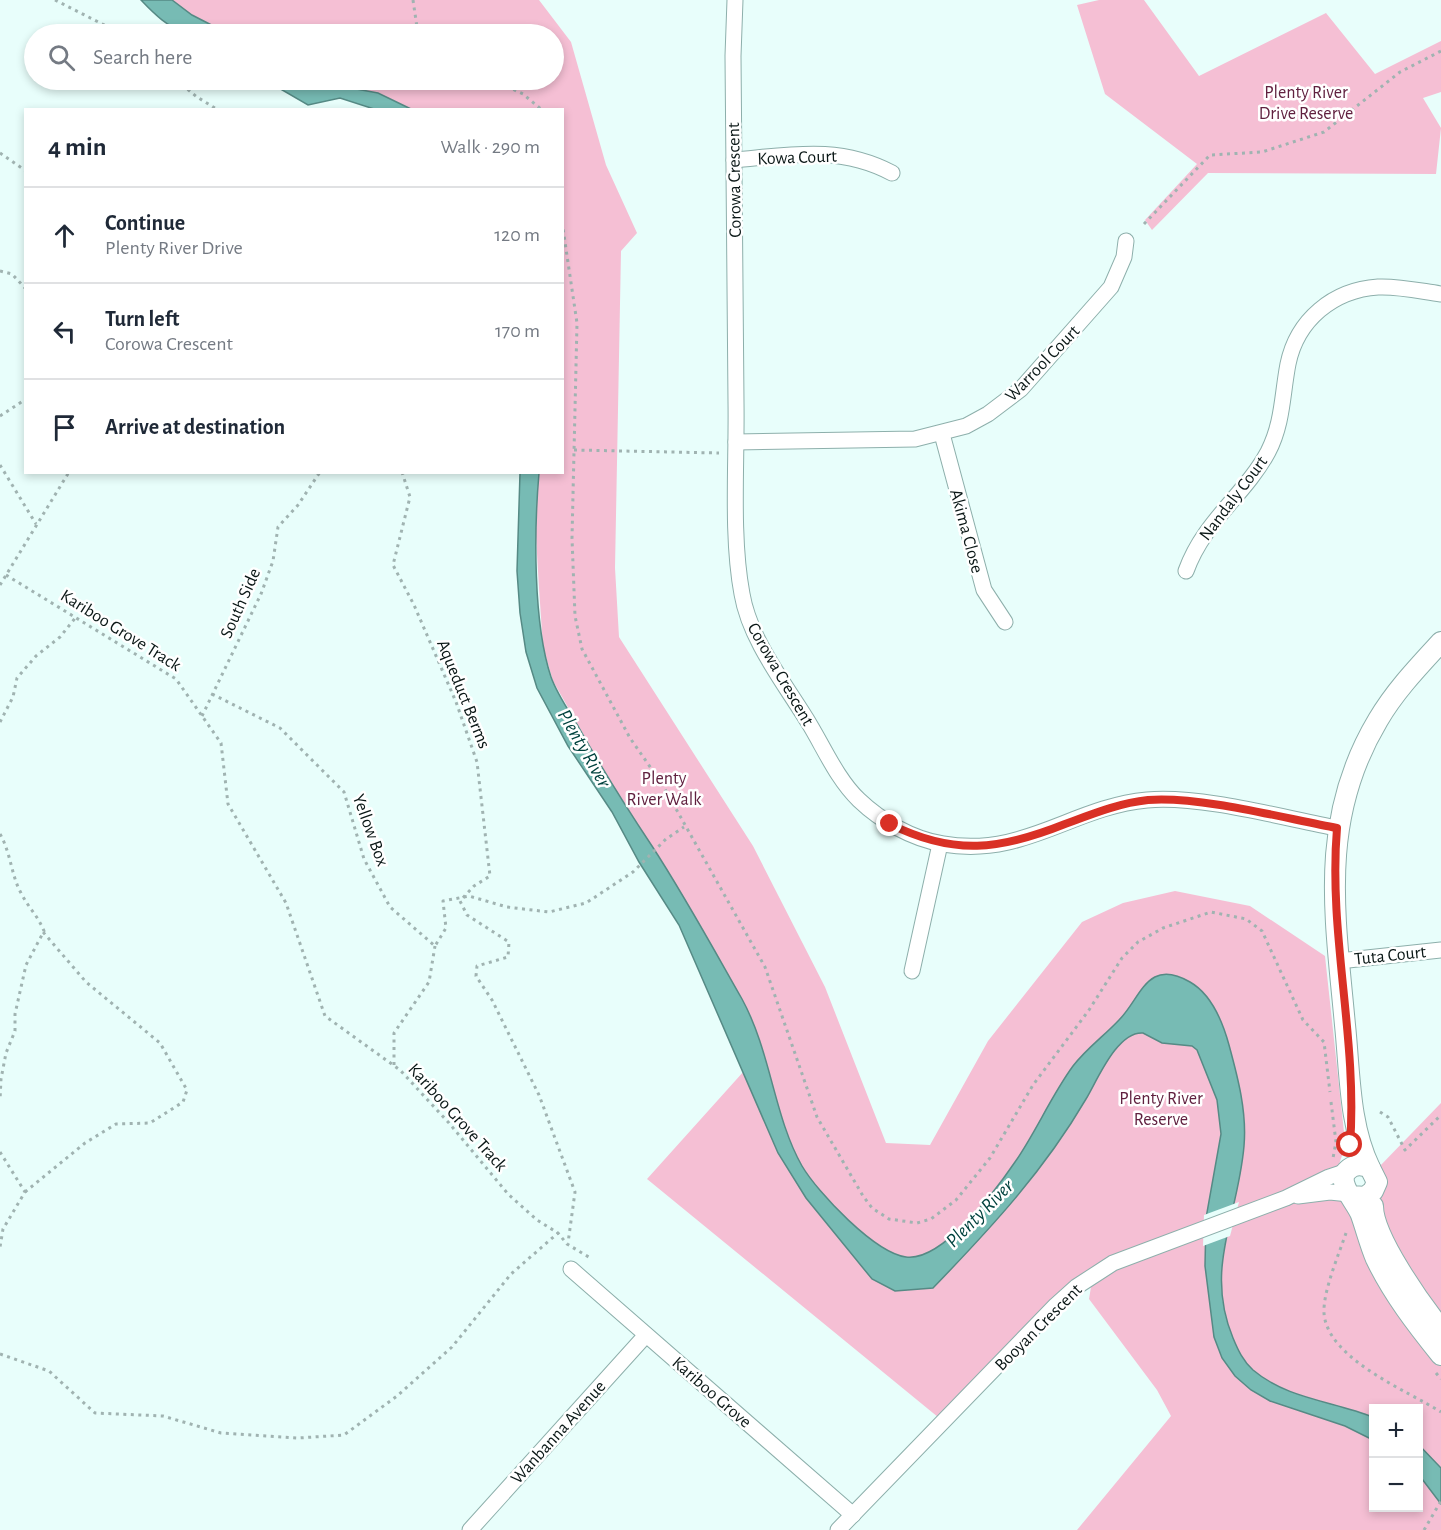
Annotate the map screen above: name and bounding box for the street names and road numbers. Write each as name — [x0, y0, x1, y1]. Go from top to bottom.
street label: Corowa Crescent — [725, 122, 745, 238]
street label: Kowa Court — [757, 148, 837, 168]
street label: Warrool Court — [1002, 322, 1084, 405]
street label: Nandaly Court — [1196, 453, 1271, 544]
street label: Akima Close — [946, 487, 986, 575]
street label: South Side — [217, 566, 264, 641]
street label: Kariboo Grove Track — [57, 587, 184, 675]
street label: Corowa Crescent — [744, 620, 817, 729]
street label: Aqueduct Berms — [433, 637, 493, 751]
street label: Yellow Box — [349, 792, 391, 869]
street label: Tuta Court — [1353, 943, 1427, 969]
street label: Kariboo Grove Track — [404, 1060, 511, 1176]
street label: Booyan Crescent — [992, 1281, 1086, 1375]
street label: Kariboo Grove — [668, 1354, 754, 1432]
street label: Wanbanna Avenue — [508, 1378, 610, 1488]

